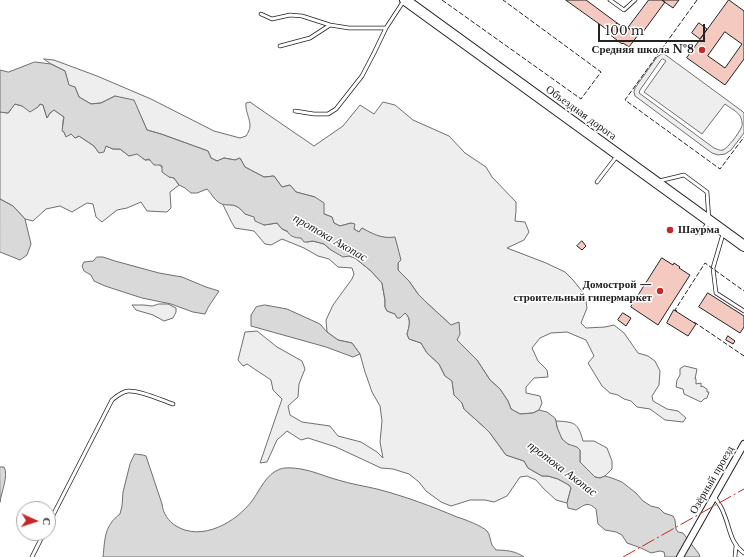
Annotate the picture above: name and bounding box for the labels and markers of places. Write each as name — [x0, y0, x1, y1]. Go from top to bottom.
place label: Средняя школа №8 — [592, 43, 694, 57]
marker: Средняя школа №8 — [697, 45, 707, 55]
place label: Шаурма — [678, 223, 719, 237]
marker: Шаурма — [665, 225, 675, 235]
place label: Домострой — строительный гипермаркет — [513, 278, 652, 304]
marker: Домострой — строительный гипермаркет — [655, 286, 665, 296]

